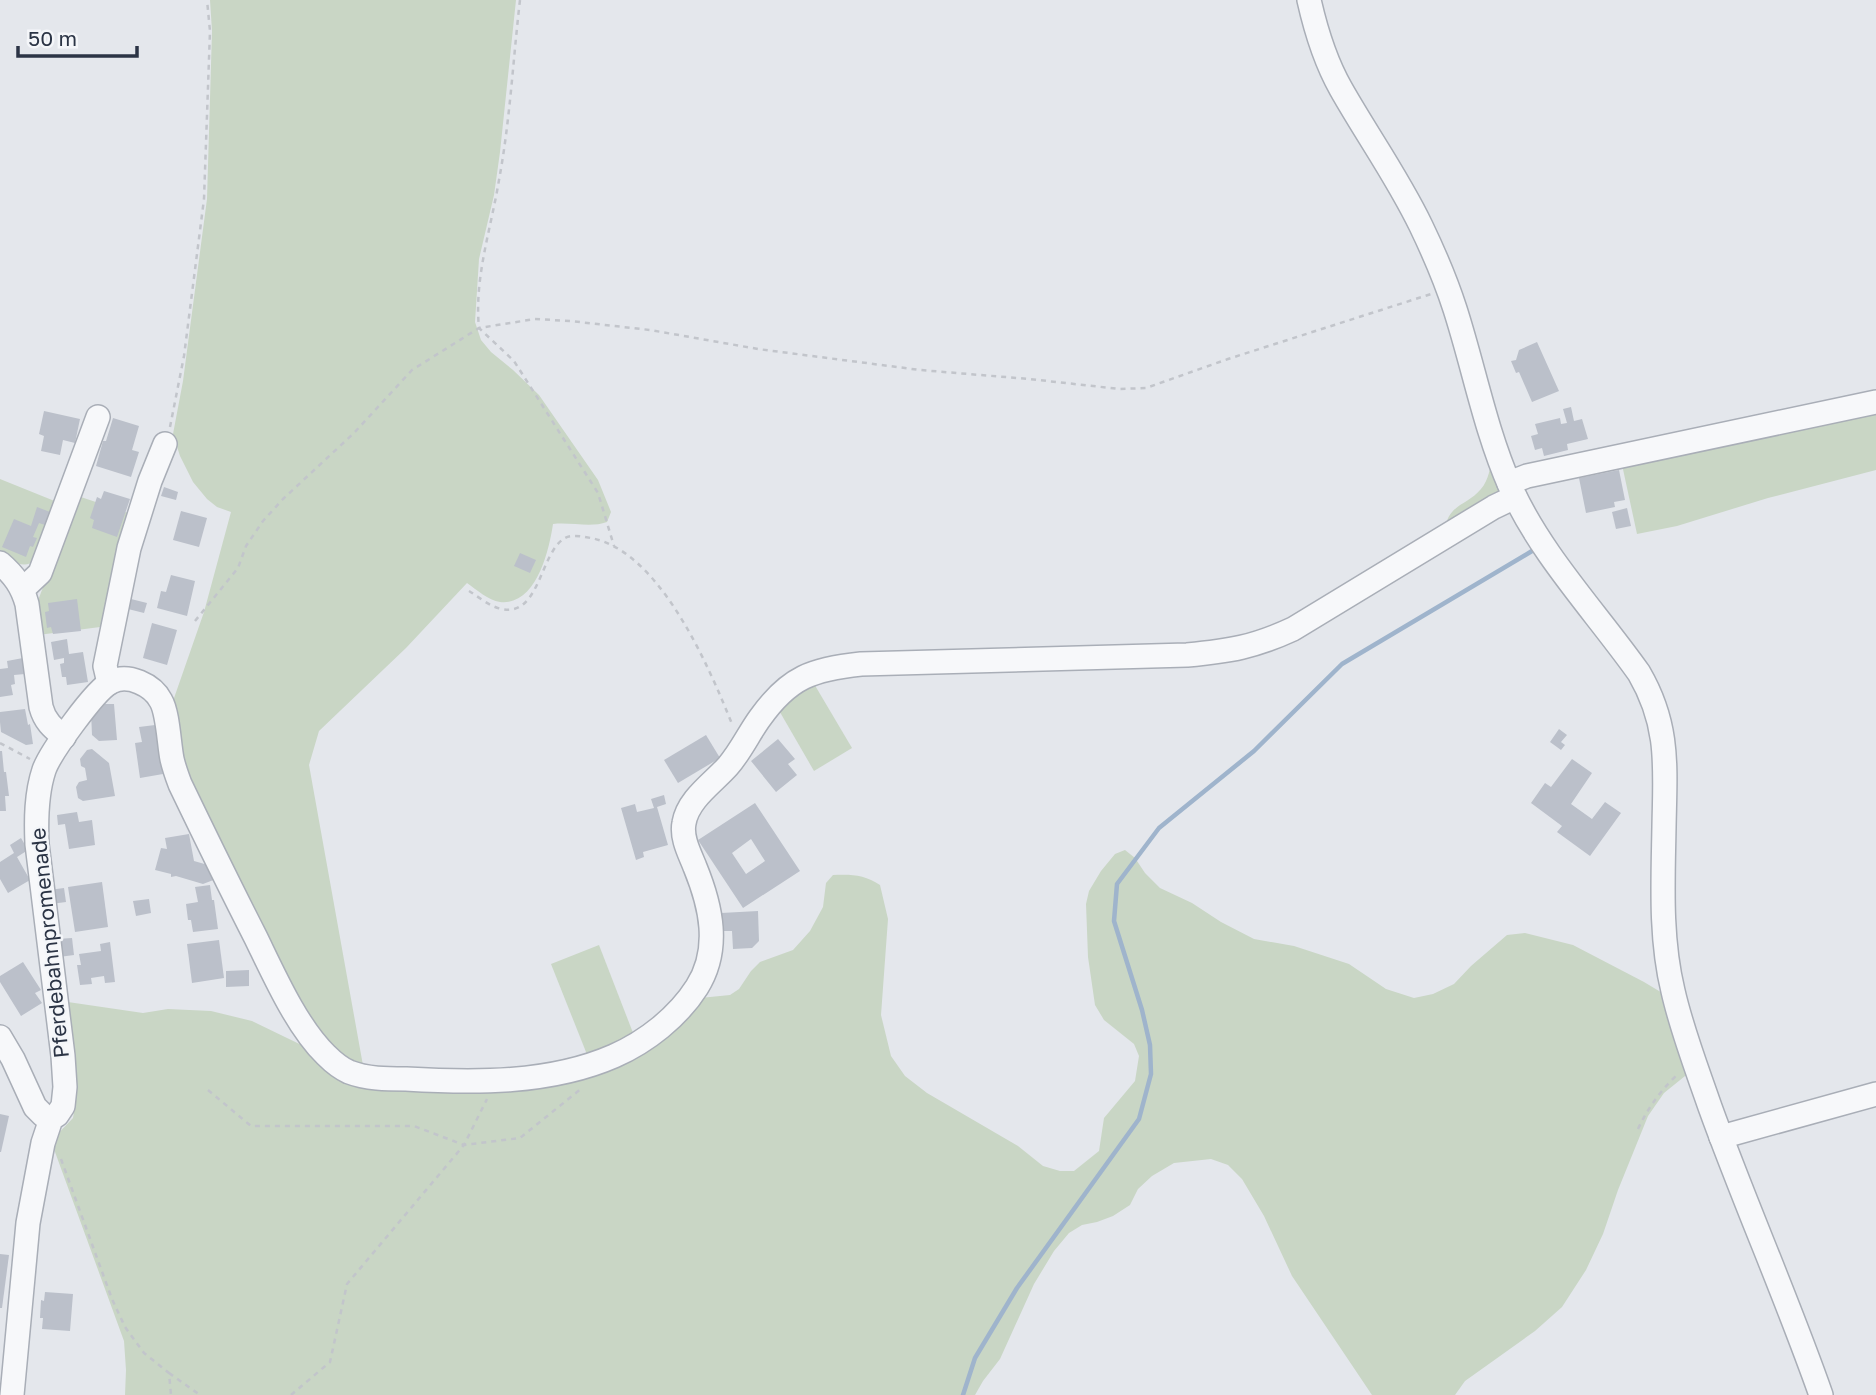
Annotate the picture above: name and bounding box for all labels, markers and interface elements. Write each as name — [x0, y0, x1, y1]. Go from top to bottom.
scale bar — [18, 14, 136, 58]
text: 50 m — [28, 25, 77, 51]
street label: Pferdebahnpromenade — [24, 827, 74, 1060]

